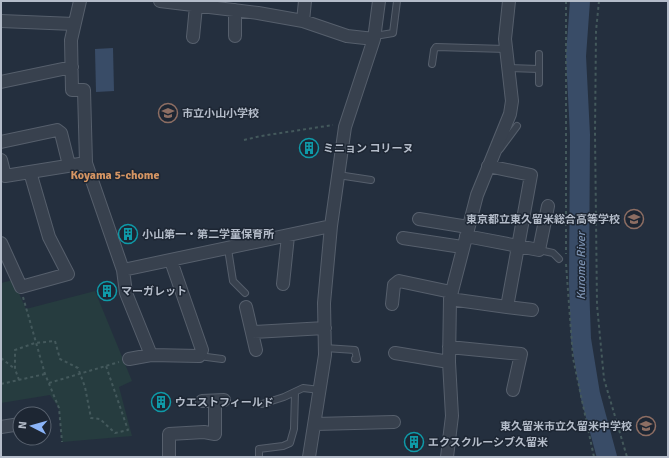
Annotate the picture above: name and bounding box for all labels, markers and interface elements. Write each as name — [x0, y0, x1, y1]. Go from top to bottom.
school or university icon: 市立小山小学校 — [157, 102, 179, 124]
place label: 市立小山小学校 — [182, 107, 259, 120]
building icon: ミニョン コリーヌ — [298, 137, 320, 159]
place label: ミニョン コリーヌ — [323, 142, 413, 155]
district label: Koyama 5-chome — [70, 168, 160, 183]
school or university icon: 東京都立東久留米総合高等学校 — [623, 208, 645, 230]
place label: 東京都立東久留米総合高等学校 — [466, 213, 620, 226]
building icon: 小山第一・第二学童保育所 — [117, 223, 139, 245]
place label: 小山第一・第二学童保育所 — [142, 228, 274, 241]
water label: Kurome River — [574, 230, 589, 300]
building icon: マーガレット — [96, 280, 118, 302]
place label: マーガレット — [121, 285, 187, 298]
building icon: ウエストフィールド — [150, 391, 172, 413]
place label: ウエストフィールド — [175, 396, 274, 409]
north arrow — [12, 406, 52, 446]
school or university icon: 東久留米市立久留米中学校 — [635, 415, 657, 437]
place label: 東久留米市立久留米中学校 — [500, 420, 632, 433]
text: N — [16, 421, 29, 429]
building icon: エクスクルーシブ久留米 — [403, 431, 425, 453]
place label: エクスクルーシブ久留米 — [428, 436, 548, 449]

